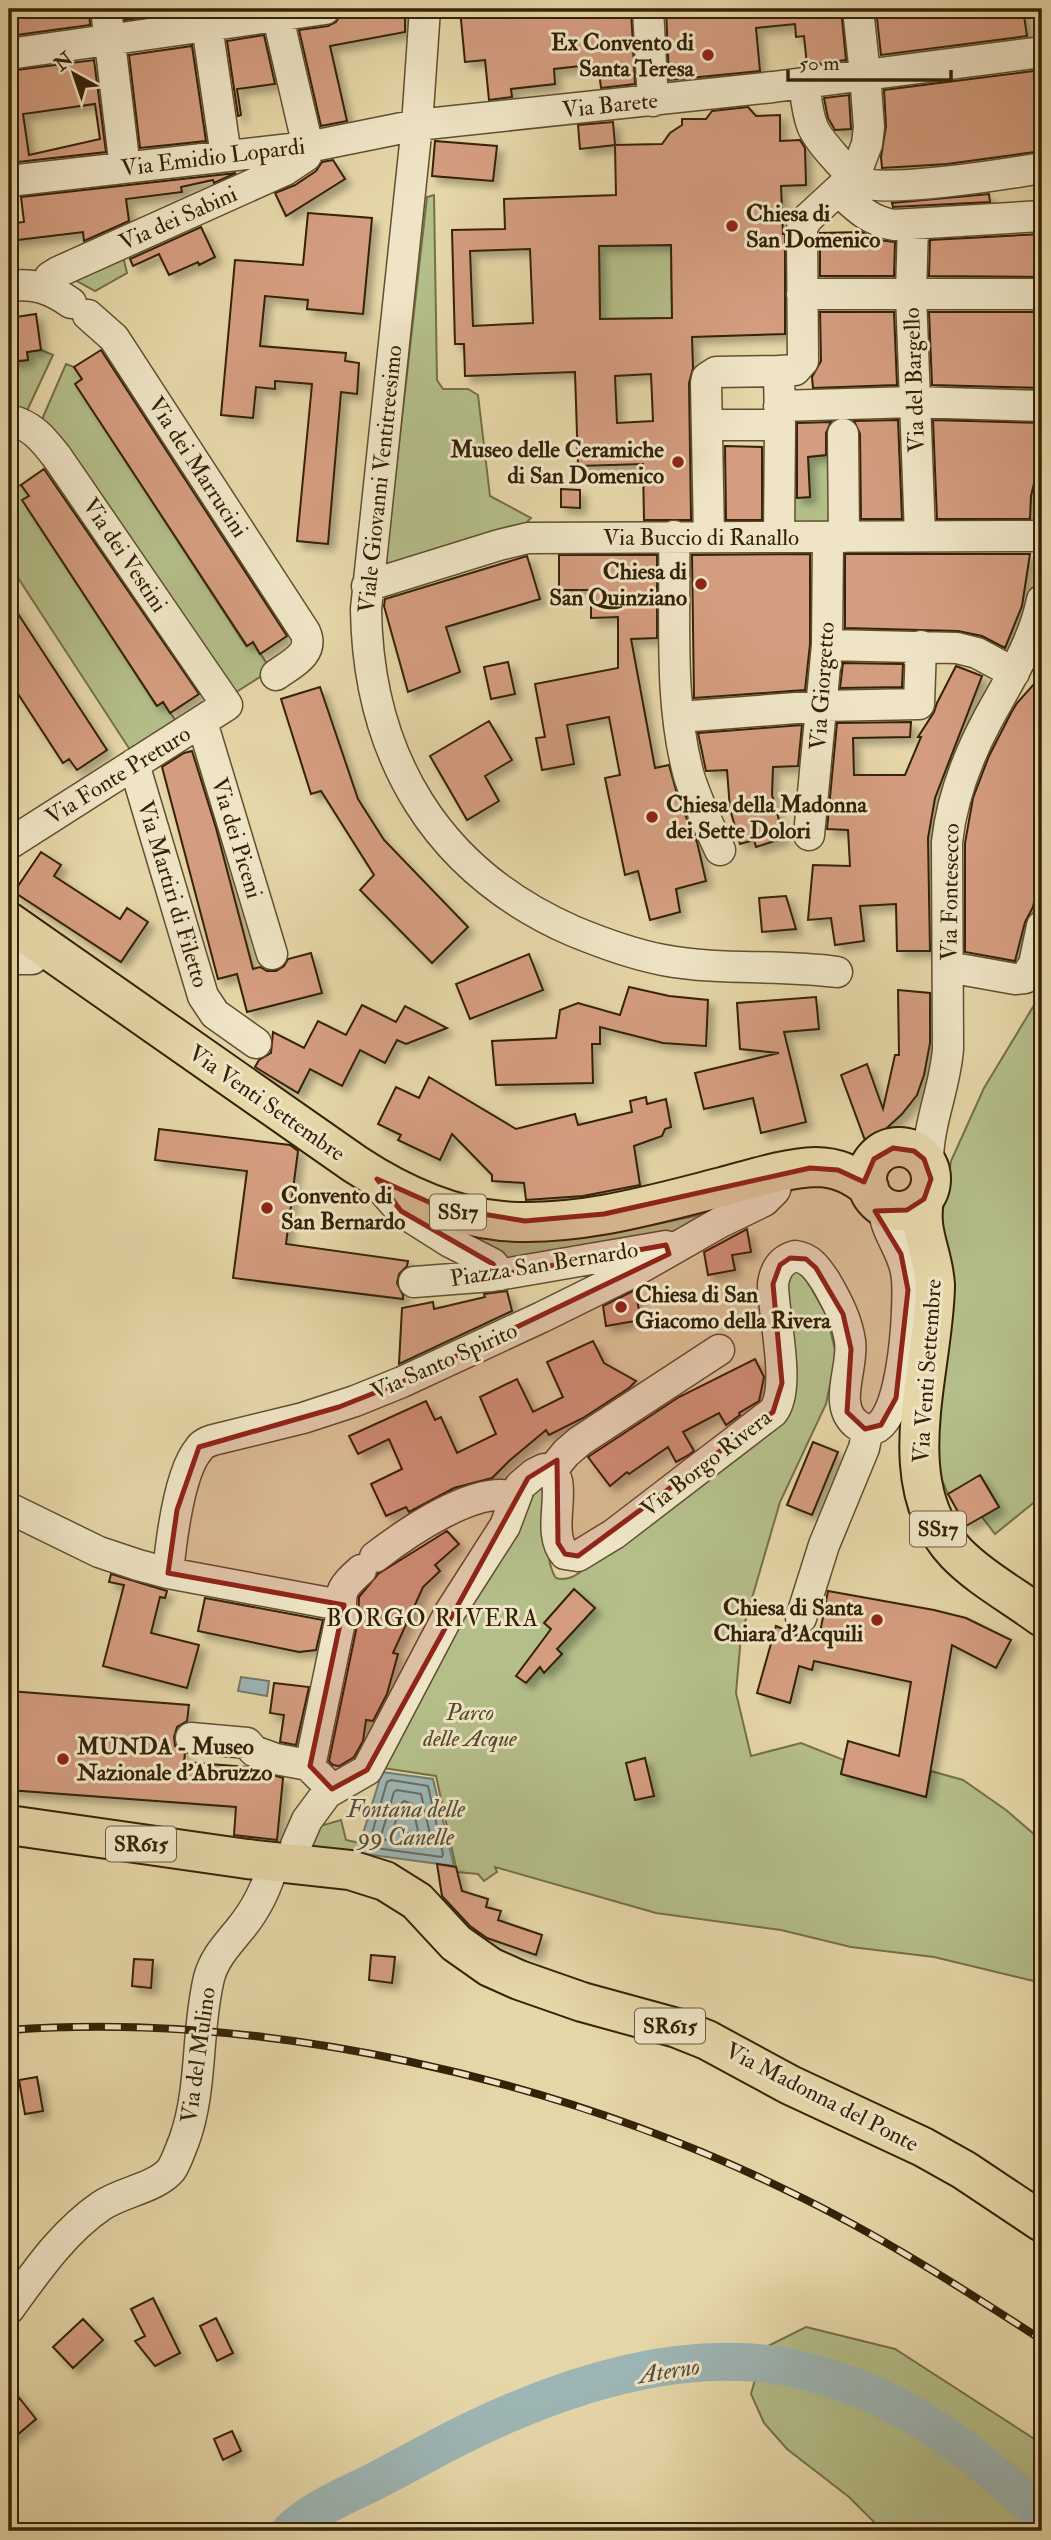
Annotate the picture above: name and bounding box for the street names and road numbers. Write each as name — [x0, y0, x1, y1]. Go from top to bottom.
street label: Via Barete — [561, 86, 660, 124]
street label: Via Emidio Lopardi — [119, 131, 307, 184]
street label: Via dei Sabini — [115, 179, 241, 257]
street label: Via del Bargello — [897, 307, 931, 453]
street label: Viale Giovanni Ventitreesimo — [352, 344, 408, 614]
street label: Via dei Marrucini — [142, 391, 254, 543]
street label: Via dei Vestini — [76, 492, 174, 618]
street label: Via Buccio di Ranallo — [603, 523, 799, 552]
street label: Via Giorgetto — [803, 621, 841, 751]
street label: Via Fonte Preturo — [40, 719, 196, 831]
street label: Via dei Piceni — [205, 774, 269, 902]
street label: Via Martiri di Filetto — [131, 797, 215, 991]
street label: Via Fontesecco — [934, 823, 966, 961]
street label: Via Venti Settembre — [183, 1038, 351, 1168]
road number: SS17 — [430, 1194, 486, 1230]
street label: Piazza San Bernardo — [448, 1235, 640, 1293]
street label: Via Venti Settembre — [906, 1277, 948, 1464]
street label: Via Santo Spirito — [366, 1316, 522, 1407]
street label: Via Borgo Rivera — [635, 1403, 778, 1523]
road number: SS17 — [910, 1512, 966, 1546]
road number: SR615 — [106, 1826, 176, 1862]
street label: Via del Mulino — [174, 1985, 222, 2125]
road number: SR615 — [635, 2008, 705, 2044]
street label: Via Madonna del Ponte — [721, 2036, 924, 2158]

